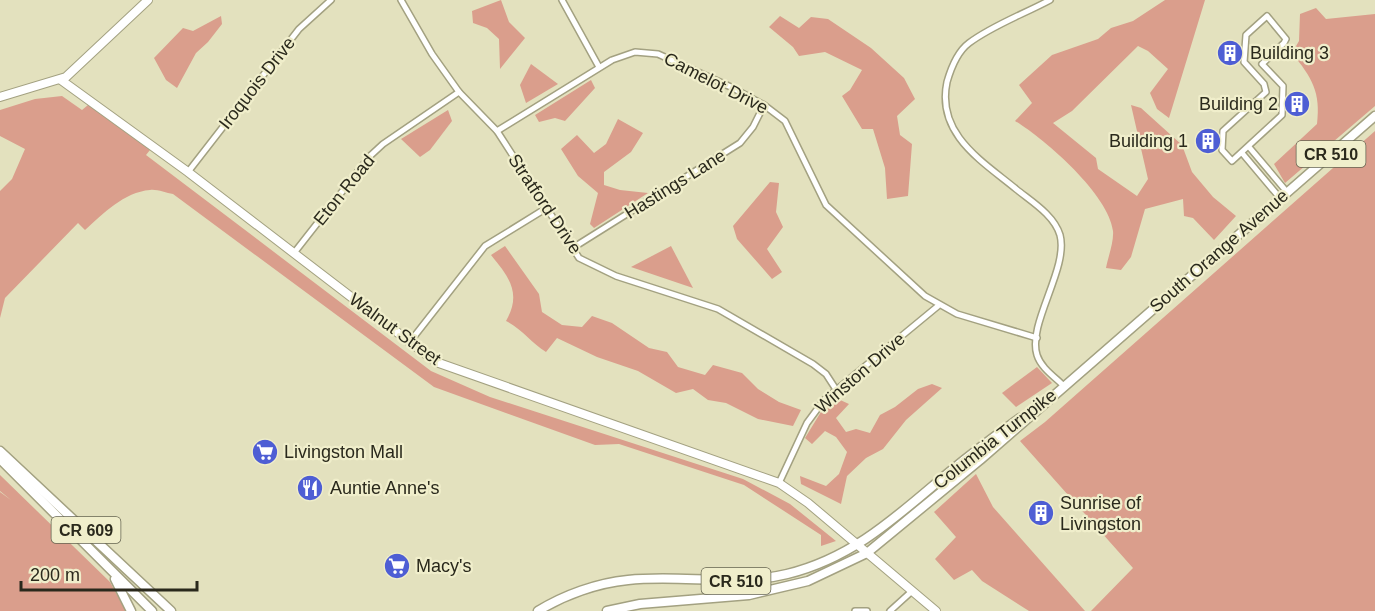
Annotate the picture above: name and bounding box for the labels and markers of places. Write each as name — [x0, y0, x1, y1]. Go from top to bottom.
building icon: Building 3 — [1215, 38, 1245, 68]
place label: Building 3 — [1250, 43, 1329, 63]
building icon: Building 2 — [1282, 89, 1312, 119]
place label: Building 2 — [1199, 94, 1278, 114]
building icon: Building 1 — [1193, 126, 1223, 156]
place label: Building 1 — [1109, 131, 1188, 151]
supermarket icon: Livingston Mall — [250, 437, 280, 467]
place label: Livingston Mall — [284, 442, 403, 462]
restaurant icon: Auntie Anne's — [295, 473, 325, 503]
place label: Auntie Anne's — [330, 478, 440, 498]
place label: Sunrise of Livingston — [1060, 493, 1142, 534]
building icon: Sunrise of Livingston — [1026, 498, 1056, 528]
supermarket icon: Macy's — [382, 551, 412, 581]
place label: Macy's — [416, 556, 471, 576]

